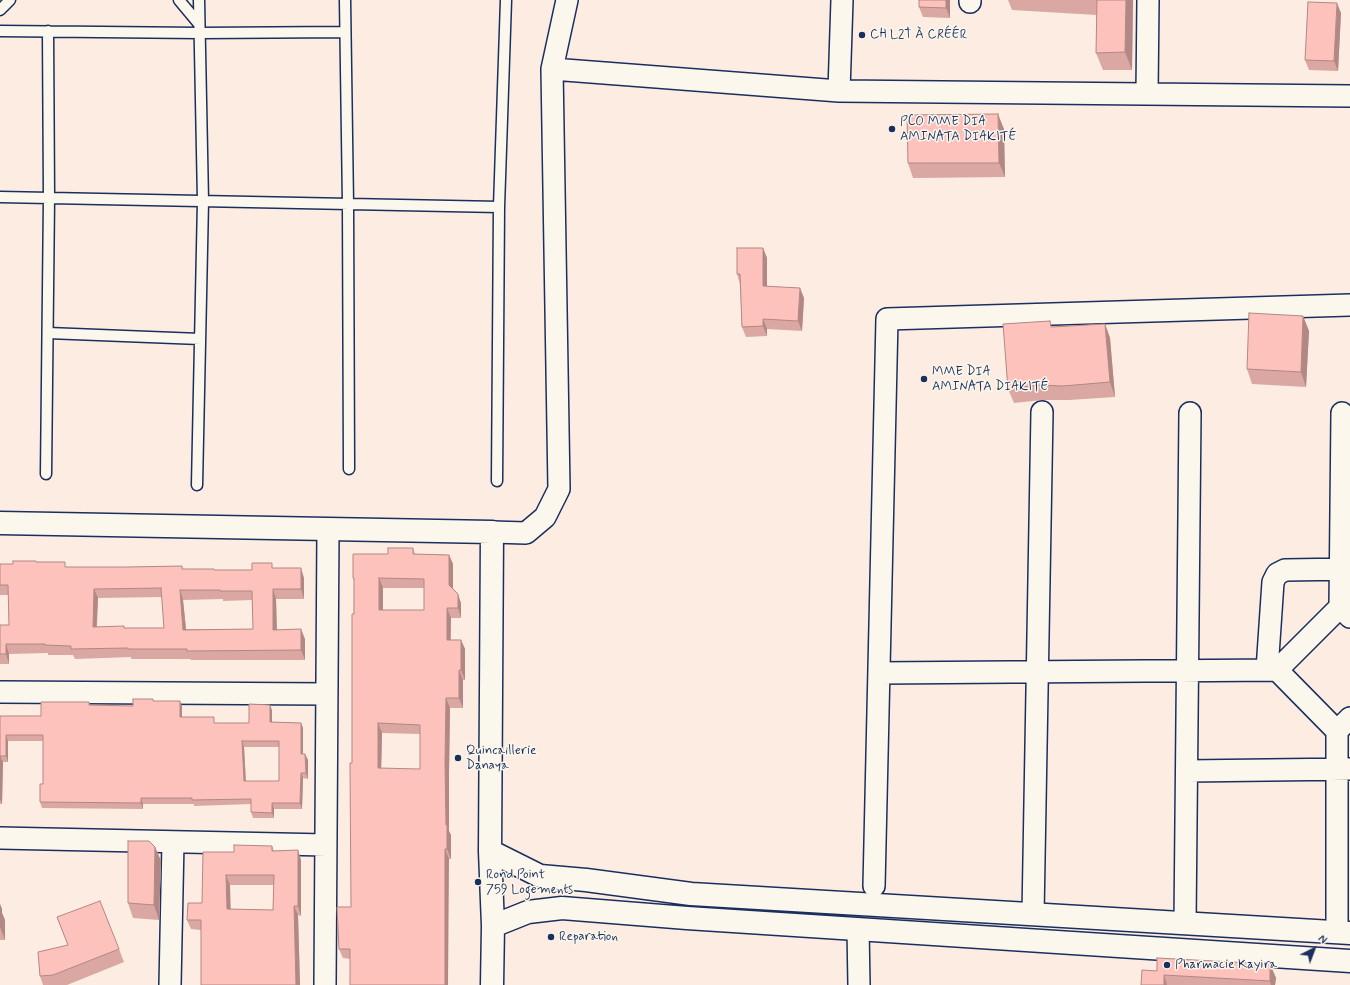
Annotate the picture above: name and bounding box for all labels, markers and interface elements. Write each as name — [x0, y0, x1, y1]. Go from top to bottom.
place label: CH L2T À CRÉÉR — [870, 27, 967, 43]
marker: CH L2T À CRÉÉR — [857, 30, 867, 40]
place label: PCO MME DIA AMINATA DIAKITÉ — [900, 114, 1016, 145]
marker: PCO MME DIA AMINATA DIAKITÉ — [887, 124, 897, 134]
place label: MME DIA AMINATA DIAKITÉ — [932, 364, 1048, 395]
marker: MME DIA AMINATA DIAKITÉ — [919, 374, 929, 384]
place label: Quincaillerie Danaya — [466, 743, 536, 774]
marker: Quincaillerie Danaya — [453, 753, 463, 763]
place label: Rond Point 759 Logements — [486, 867, 573, 898]
marker: Rond Point 759 Logements — [473, 877, 483, 887]
place label: Reparation — [559, 929, 618, 945]
north arrow — [1294, 929, 1334, 969]
marker: Reparation — [546, 932, 556, 942]
text: N — [1315, 932, 1329, 948]
place label: Pharmacie Kayira — [1175, 957, 1277, 973]
marker: Pharmacie Kayira — [1162, 960, 1172, 970]

